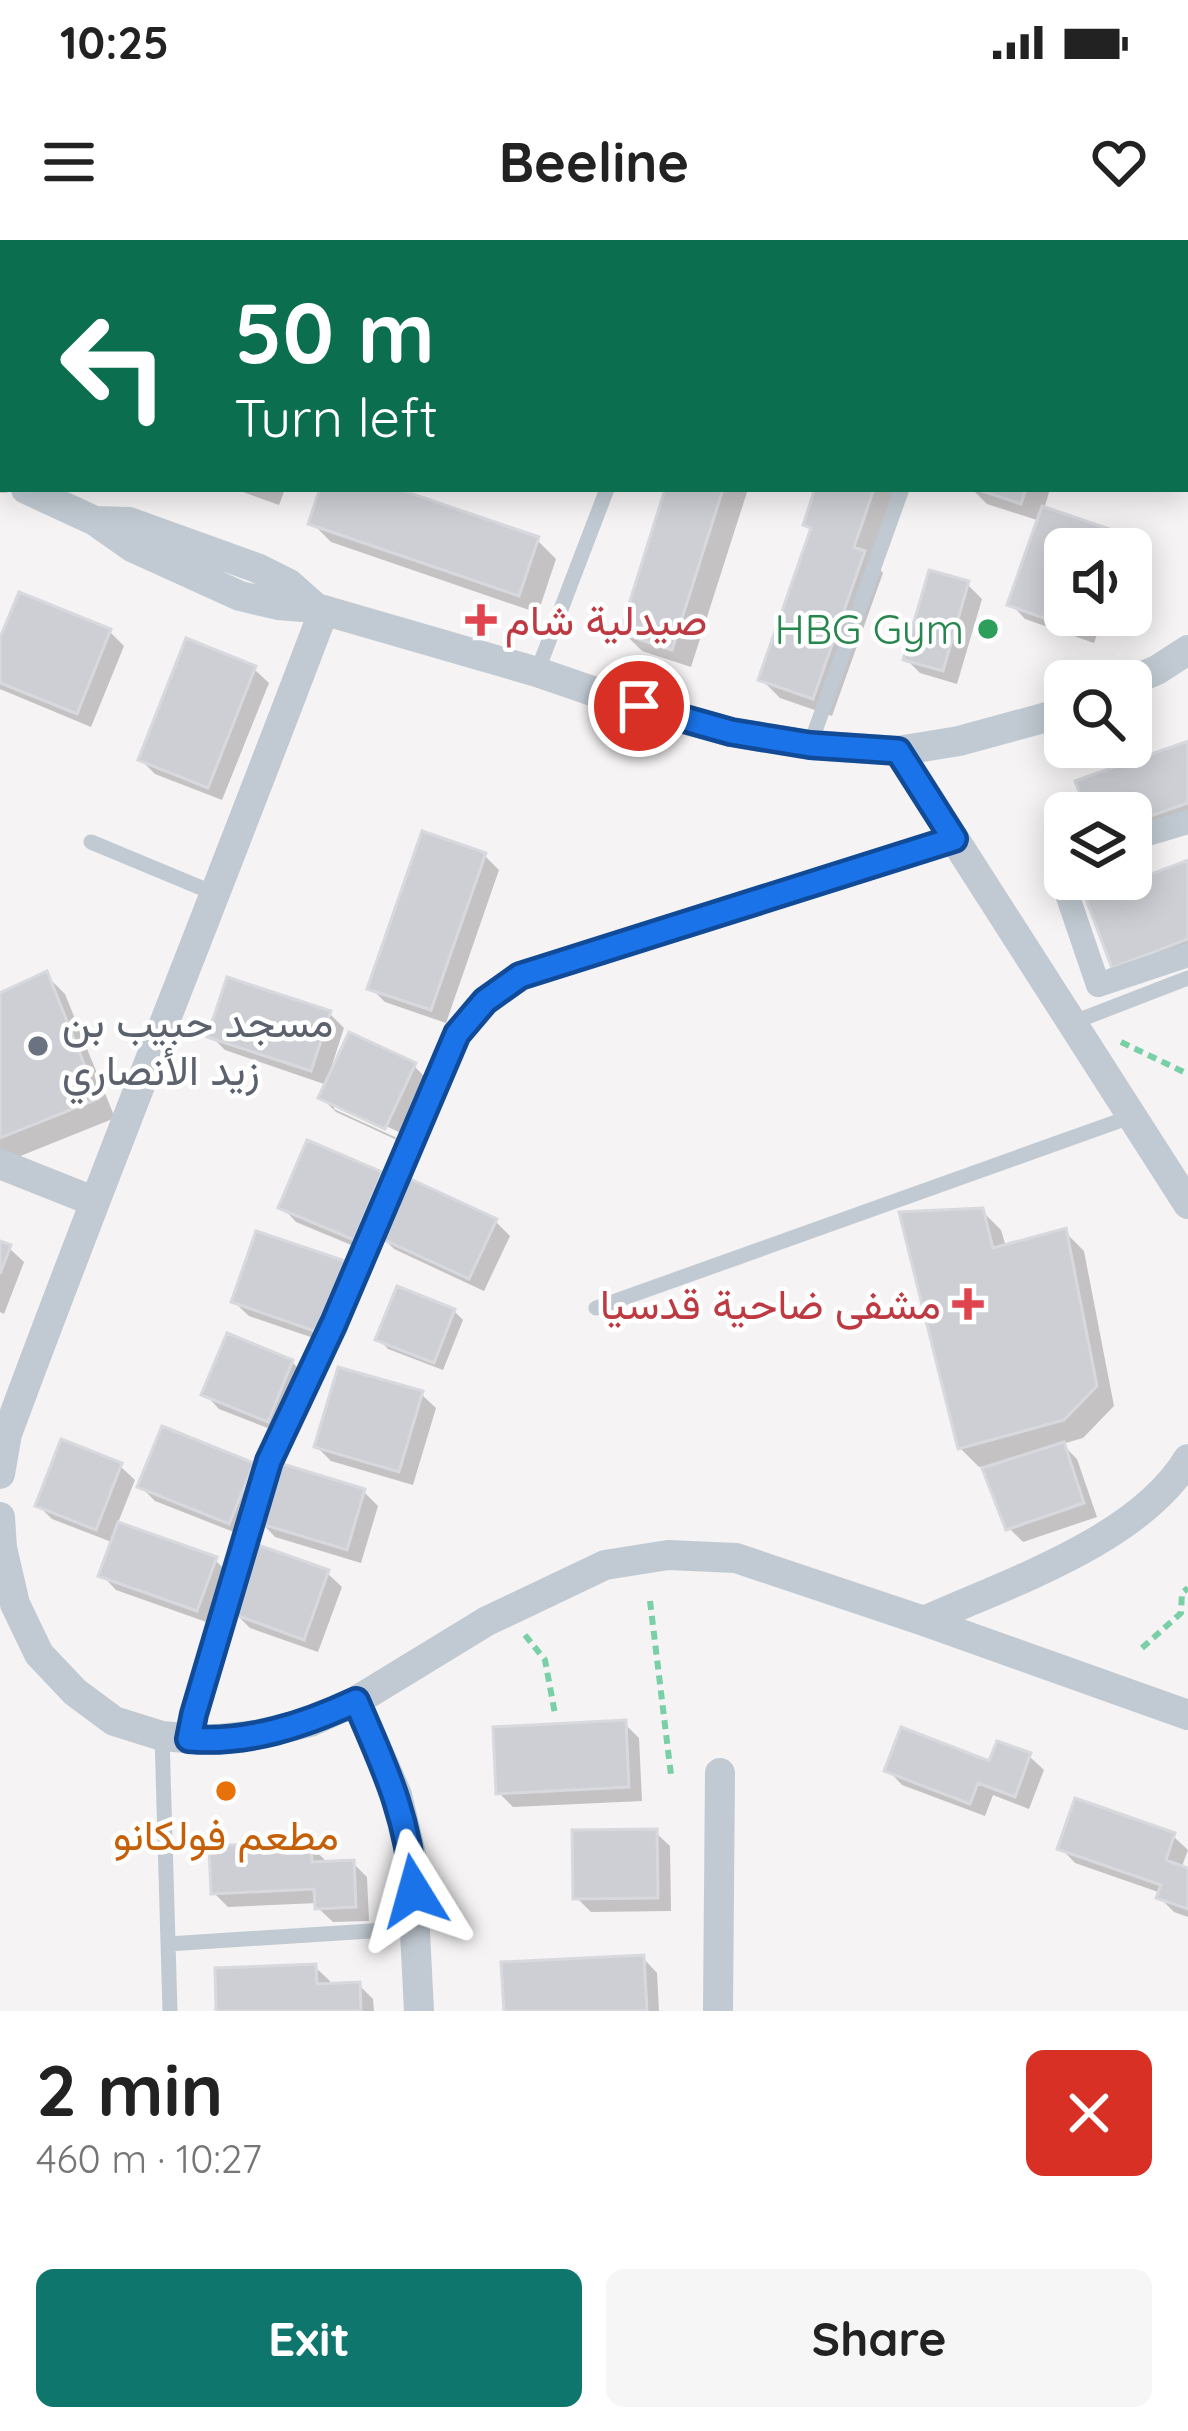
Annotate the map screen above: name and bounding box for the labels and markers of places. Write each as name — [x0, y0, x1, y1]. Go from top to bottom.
place label: صيدلية شام — [505, 593, 707, 648]
place label: HBG Gym — [774, 602, 964, 655]
marker: صيدلية شام — [468, 607, 494, 633]
marker: HBG Gym — [975, 616, 1001, 642]
pin — [588, 655, 690, 757]
place label: مسجد حبيب بن زيد الأنصاري — [62, 995, 333, 1105]
marker: مسجد حبيب بن زيد الأنصاري — [25, 1033, 51, 1059]
place label: مشفى ضاحية قدسيا — [600, 1277, 941, 1330]
marker: مشفى ضاحية قدسيا — [952, 1288, 984, 1320]
marker: مطعم فولكانو — [213, 1778, 239, 1804]
place label: مطعم فولكانو — [113, 1808, 339, 1863]

